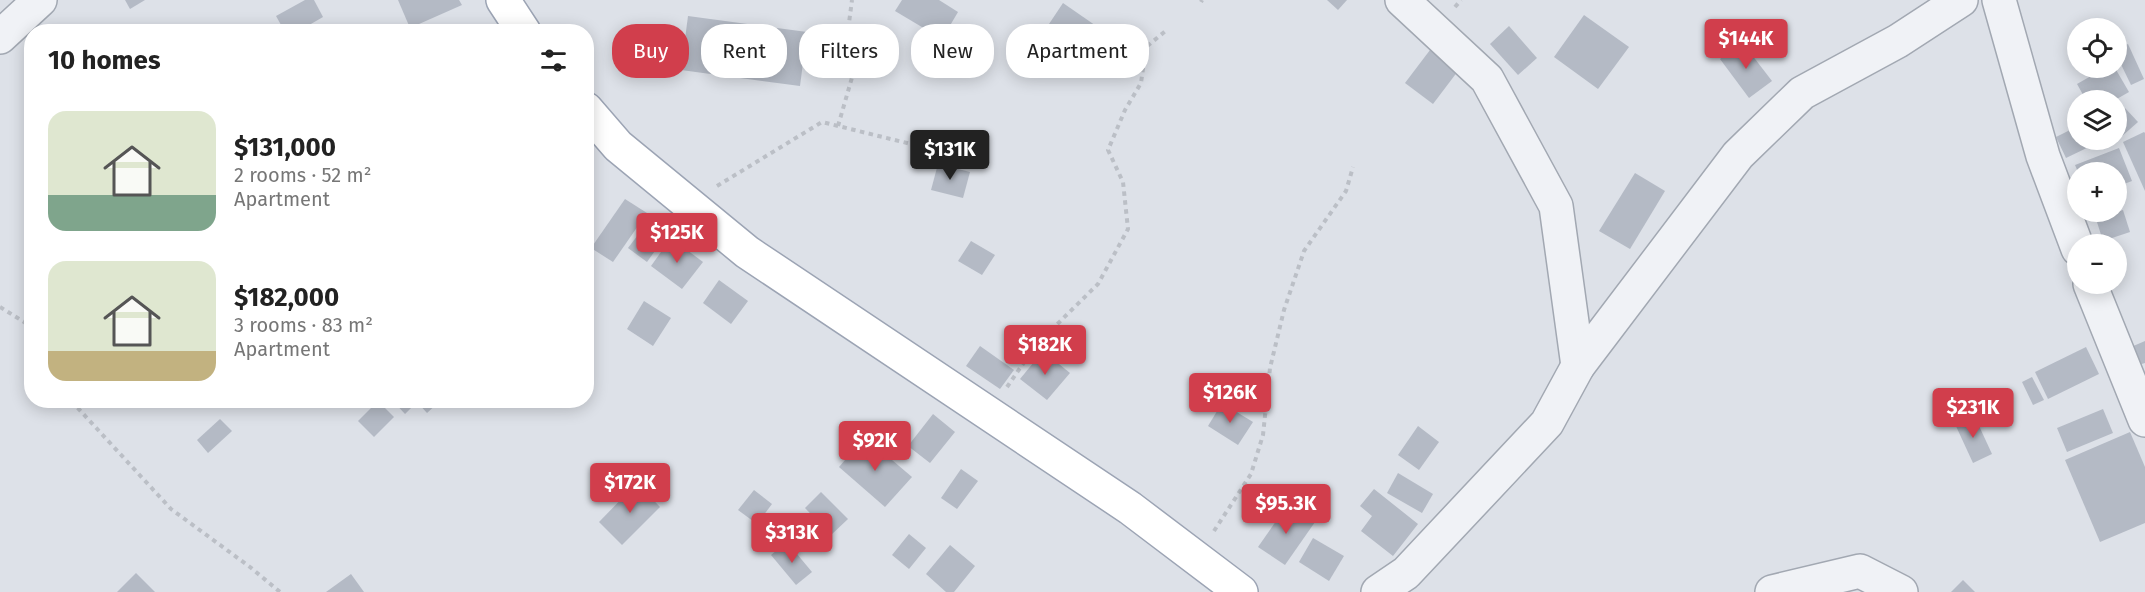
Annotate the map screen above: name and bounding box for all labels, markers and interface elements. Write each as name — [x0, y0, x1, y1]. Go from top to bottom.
map controls — [2067, 18, 2127, 294]
button: locate — [2067, 18, 2127, 78]
pin: $144K — [1704, 19, 1788, 70]
chip: Buy — [612, 24, 689, 78]
chip: Rent — [701, 24, 787, 78]
chip: Filters — [799, 24, 899, 78]
chip: New — [911, 24, 994, 78]
chip: Apartment — [1006, 24, 1149, 78]
text: $144K — [1719, 26, 1773, 50]
icon: filters — [537, 44, 570, 77]
text: 10 homes — [48, 45, 161, 76]
button: layers — [2067, 90, 2127, 150]
pin: $131K — [908, 130, 992, 181]
text: $131,000 — [234, 132, 336, 163]
icon: home — [96, 135, 168, 207]
text: $131K — [924, 137, 976, 161]
button: + — [2067, 162, 2127, 222]
text: 2 rooms · 52 m² — [234, 163, 372, 187]
text: Apartment — [234, 187, 330, 211]
pin: $125K — [635, 213, 719, 264]
text: $125K — [650, 220, 704, 244]
button: − — [2067, 234, 2127, 294]
text: $182,000 — [234, 282, 339, 313]
icon: home — [96, 285, 168, 357]
text: 3 rooms · 83 m² — [234, 313, 373, 337]
pin: $182K — [1003, 325, 1087, 376]
text: $182K — [1018, 332, 1072, 356]
text: Apartment — [234, 337, 330, 361]
pin: $126K — [1188, 373, 1272, 424]
text: $126K — [1203, 380, 1257, 404]
pin: $231K — [1931, 388, 2015, 439]
text: $231K — [1947, 395, 1999, 419]
pin: $92K — [839, 421, 911, 472]
text: $92K — [853, 428, 897, 452]
pin: $172K — [588, 463, 672, 514]
text: $172K — [604, 470, 656, 494]
pin: $95.3K — [1237, 484, 1335, 535]
text: $95.3K — [1256, 491, 1316, 515]
pin: $313K — [750, 513, 834, 564]
text: $313K — [765, 520, 819, 544]

